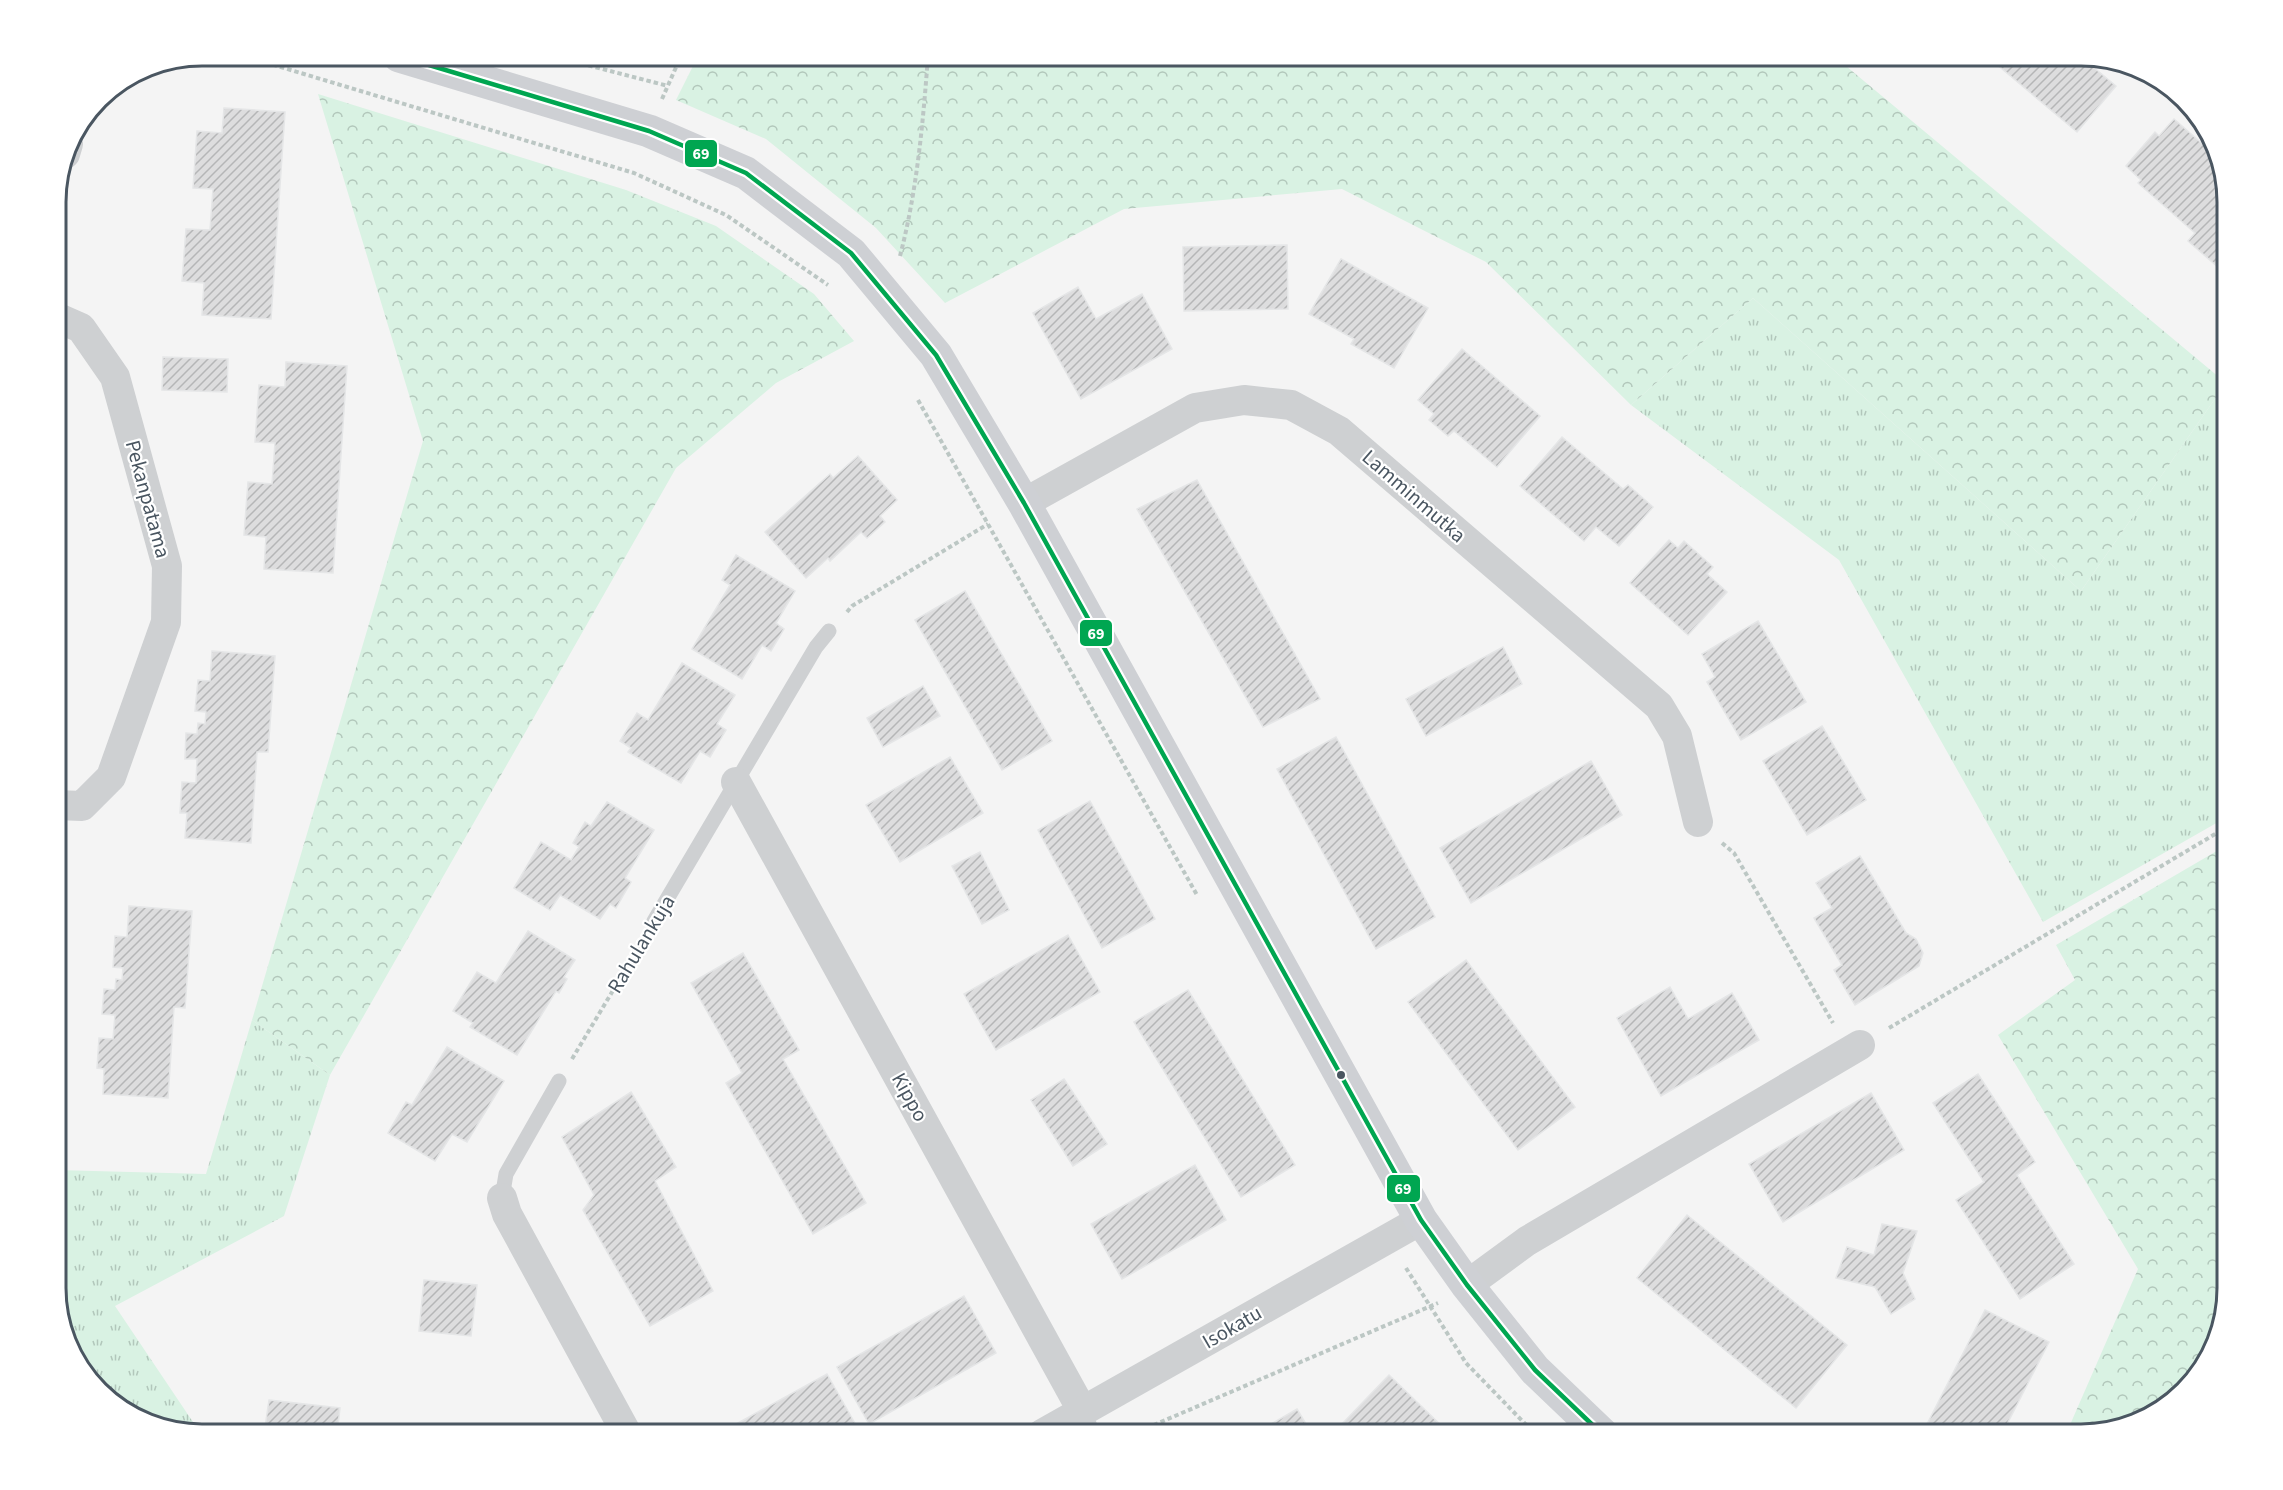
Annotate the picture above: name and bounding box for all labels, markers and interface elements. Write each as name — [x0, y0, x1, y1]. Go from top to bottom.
line badge: 69 — [684, 139, 718, 168]
text: 69 — [693, 143, 709, 165]
street label: Pekanpatama — [118, 437, 178, 561]
street label: Lamminmutka — [1355, 442, 1473, 550]
line badge: 69 — [1079, 619, 1113, 647]
text: 69 — [1088, 623, 1104, 645]
street label: Rahulankuja — [600, 889, 682, 999]
street label: Kippo — [884, 1067, 936, 1127]
unlabelled marker — [1335, 1069, 1347, 1081]
line badge: 69 — [1386, 1174, 1421, 1203]
text: 69 — [1395, 1178, 1411, 1200]
street label: Isokatu — [1196, 1298, 1268, 1356]

